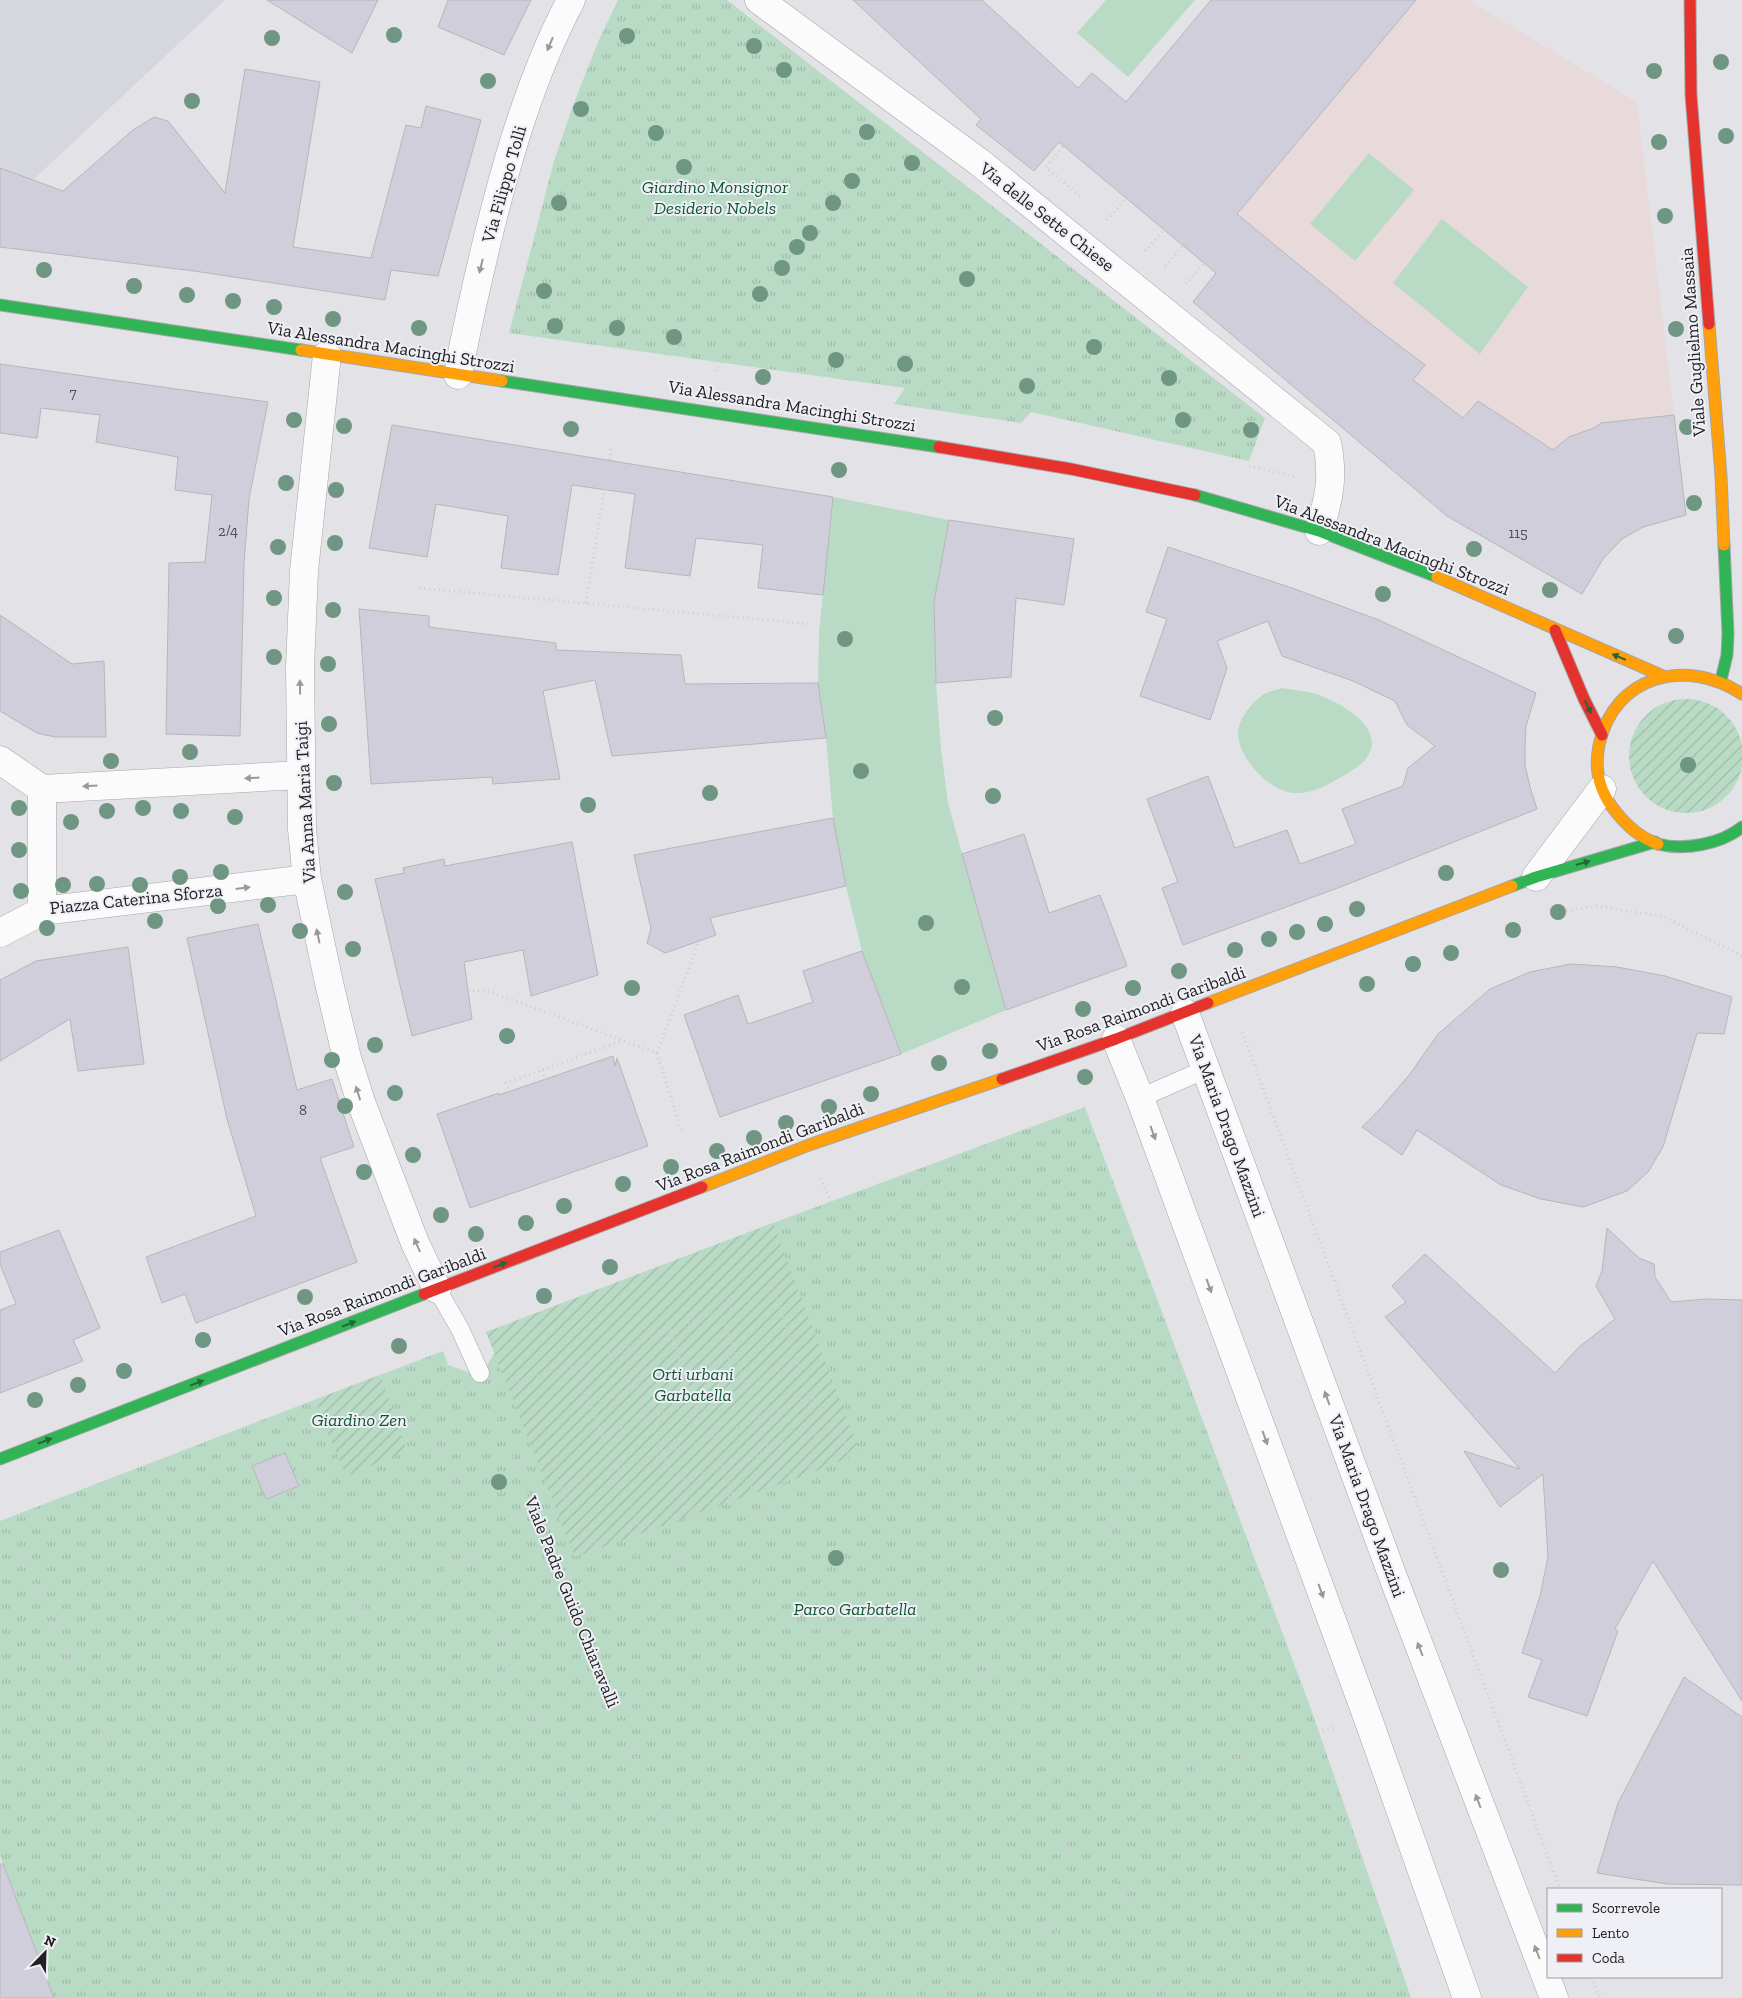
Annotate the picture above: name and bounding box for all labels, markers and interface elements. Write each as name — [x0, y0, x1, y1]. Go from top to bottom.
one-way arrow — [546, 37, 554, 51]
street label: Via Filippo Tolli — [477, 123, 531, 246]
street label: Via delle Sette Chiese — [974, 157, 1119, 276]
park label: Giardino Monsignor Desiderio Nobels — [642, 176, 789, 219]
street label: Viale Guglielmo Massaia — [1675, 247, 1711, 438]
one-way arrow — [477, 258, 485, 273]
street label: Via Alessandra Macinghi Strozzi — [265, 316, 516, 377]
street label: Via Alessandra Macinghi Strozzi — [666, 375, 917, 436]
house number: 7 — [69, 384, 77, 402]
street label: Via Alessandra Macinghi Strozzi — [1270, 489, 1513, 600]
house number: 2/4 — [218, 522, 238, 540]
house number: 115 — [1508, 524, 1528, 542]
one-way arrow — [1612, 653, 1626, 661]
one-way arrow — [296, 679, 304, 695]
one-way arrow — [1584, 700, 1592, 714]
street label: Via Anna Maria Taigi — [290, 720, 320, 885]
one-way arrow — [244, 774, 260, 782]
one-way arrow — [81, 783, 97, 791]
one-way arrow — [1576, 859, 1591, 867]
street label: Piazza Caterina Sforza — [48, 879, 224, 919]
one-way arrow — [235, 884, 251, 892]
one-way arrow — [314, 928, 322, 943]
street label: Via Rosa Raimondi Garibaldi — [1033, 961, 1248, 1057]
street label: Via Maria Drago Mazzini — [1183, 1031, 1270, 1220]
one-way arrow — [354, 1085, 362, 1100]
street label: Via Rosa Raimondi Garibaldi — [652, 1097, 867, 1197]
house number: 8 — [299, 1101, 307, 1119]
one-way arrow — [1149, 1126, 1157, 1141]
one-way arrow — [412, 1238, 420, 1252]
street label: Via Rosa Raimondi Garibaldi — [274, 1242, 489, 1342]
one-way arrow — [493, 1260, 507, 1268]
one-way arrow — [1206, 1278, 1213, 1293]
one-way arrow — [341, 1320, 356, 1327]
park label: Orti urbani Garbatella — [652, 1363, 734, 1406]
one-way arrow — [190, 1378, 204, 1386]
one-way arrow — [1323, 1391, 1330, 1406]
park label: Giardino Zen — [311, 1409, 407, 1431]
street label: Via Maria Drago Mazzini — [1323, 1411, 1410, 1600]
one-way arrow — [1261, 1431, 1269, 1446]
one-way arrow — [38, 1437, 53, 1444]
street label: Viale Padre Guido Chiaravalli — [519, 1492, 625, 1711]
one-way arrow — [1318, 1583, 1325, 1598]
park label: Parco Garbatella — [794, 1598, 916, 1620]
one-way arrow — [1416, 1641, 1424, 1656]
one-way arrow — [1474, 1793, 1482, 1808]
legend — [1547, 1888, 1722, 1978]
text: Scorrevole — [1592, 1899, 1660, 1917]
text: Lento — [1592, 1924, 1629, 1942]
north arrow — [20, 1928, 70, 1978]
text: N — [42, 1932, 58, 1952]
one-way arrow — [1532, 1945, 1540, 1960]
text: Coda — [1592, 1949, 1625, 1967]

